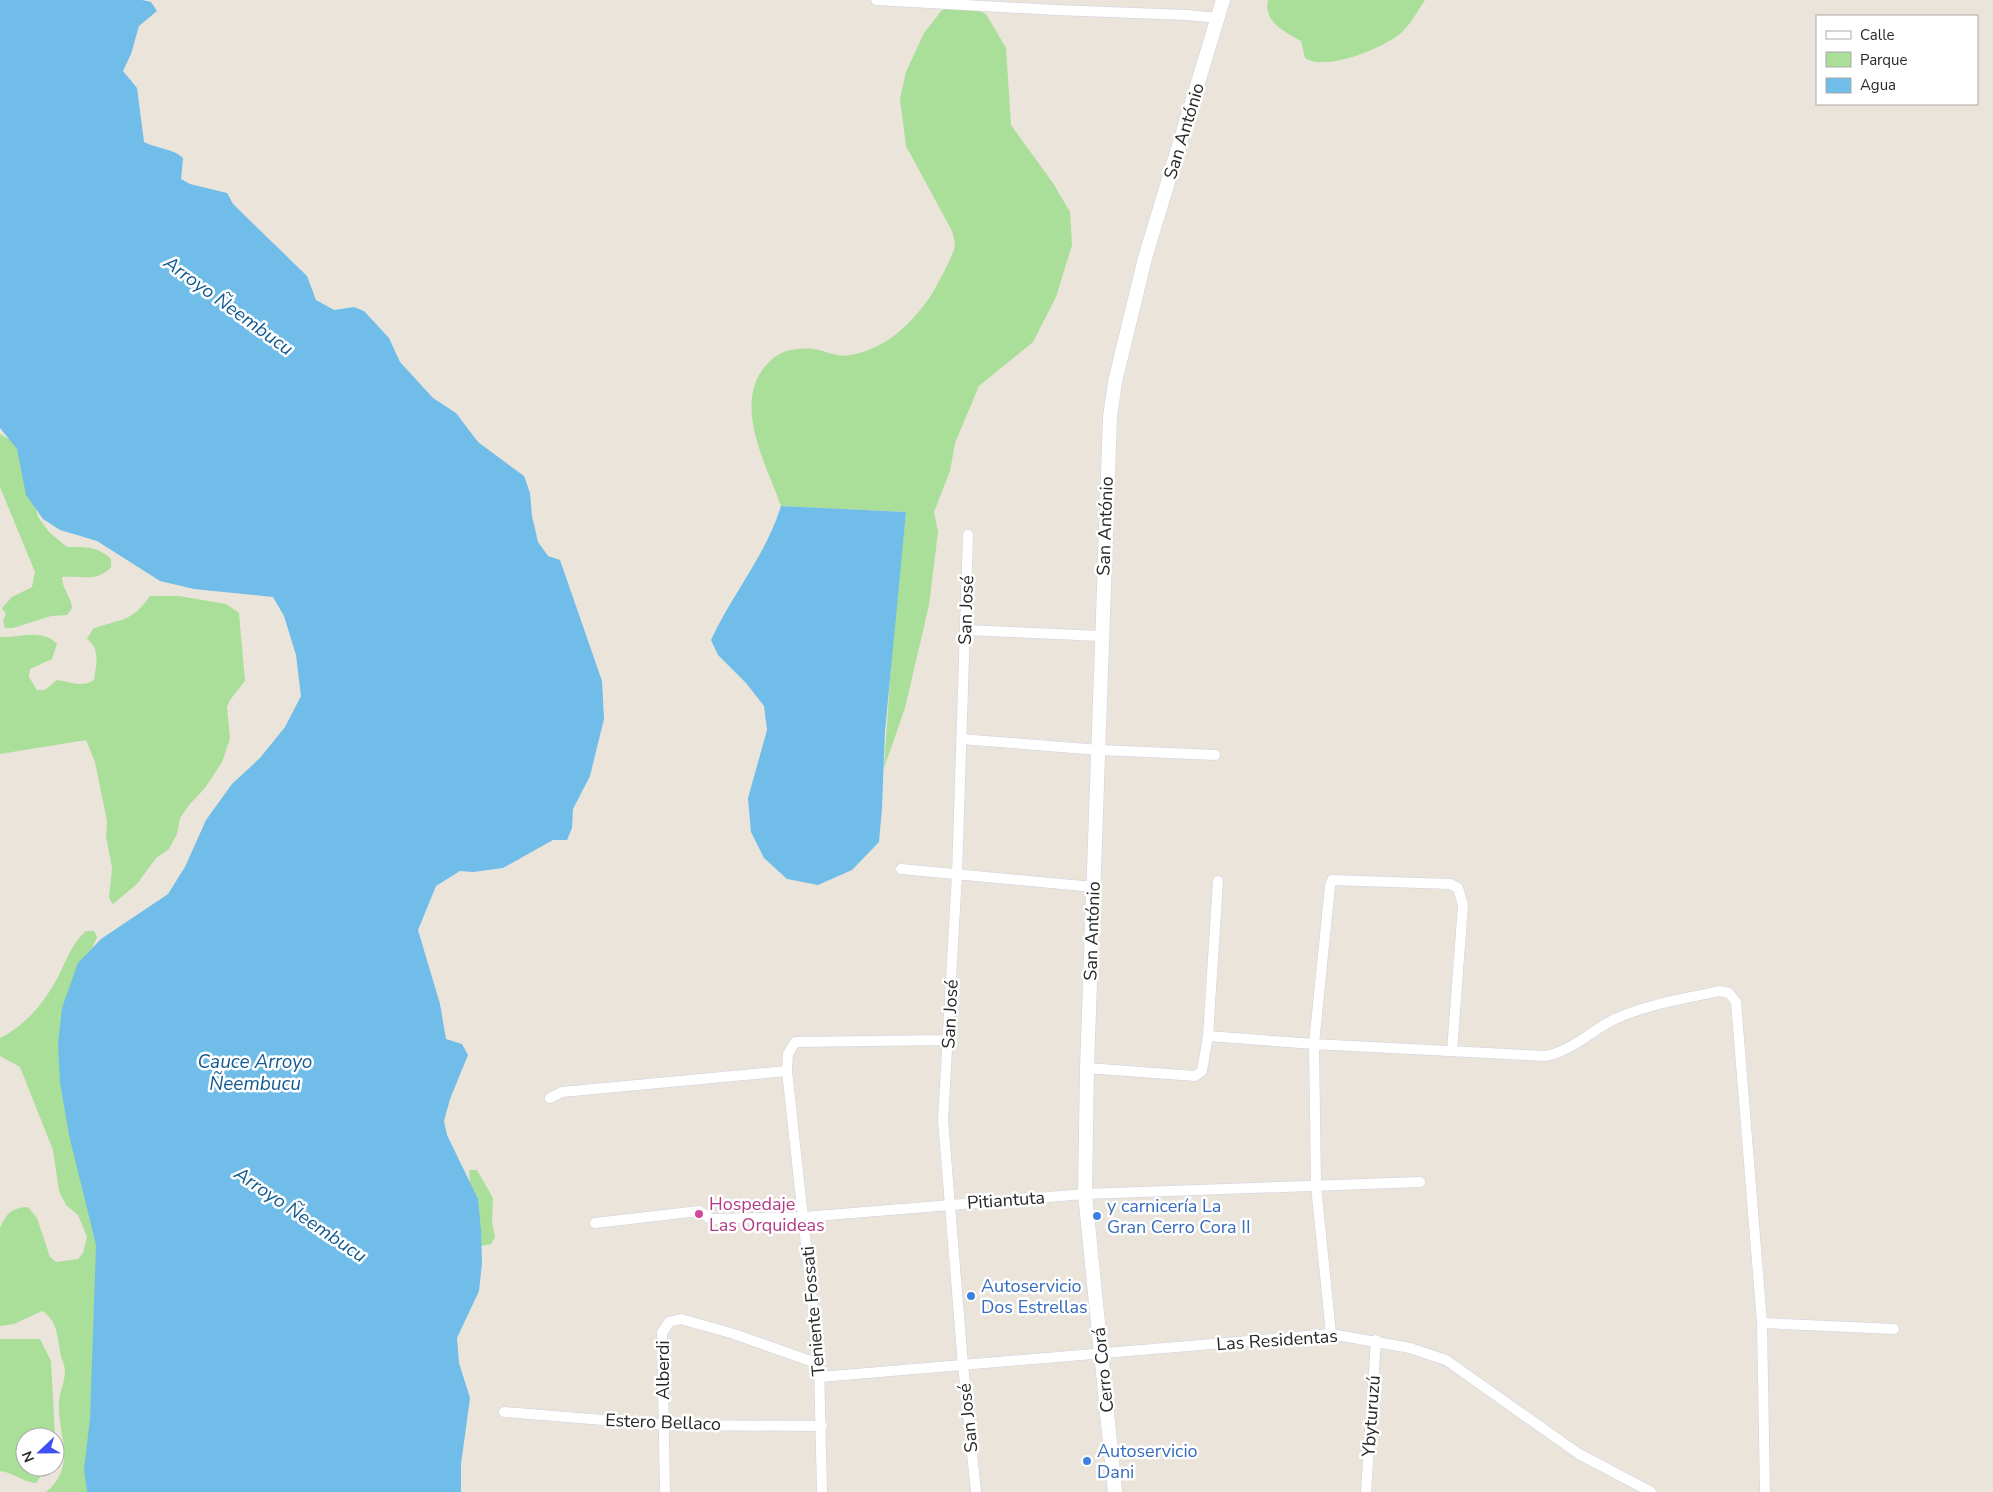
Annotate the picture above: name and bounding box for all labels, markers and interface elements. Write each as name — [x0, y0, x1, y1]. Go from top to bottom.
legend — [1816, 15, 1978, 105]
text: Calle — [1860, 25, 1895, 45]
text: Parque — [1860, 50, 1908, 70]
text: Agua — [1860, 75, 1896, 95]
street label: San António — [1158, 80, 1210, 182]
water label: Arroyo Ñeembucu — [157, 249, 299, 362]
street label: San António — [1091, 476, 1119, 576]
street label: San José — [953, 575, 979, 645]
street label: San António — [1078, 881, 1106, 981]
street label: San José — [936, 979, 964, 1049]
water label: Cauce Arroyo Ñeembucu — [198, 1049, 312, 1097]
water label: Arroyo Ñeembucu — [228, 1160, 372, 1269]
street label: Pitiantuta — [966, 1185, 1046, 1215]
place label: Hospedaje Las Orquideas — [709, 1192, 825, 1237]
place label: y carnicería La Gran Cerro Cora II — [1107, 1194, 1251, 1239]
marker: Hospedaje Las Orquideas — [693, 1208, 705, 1220]
marker: y carnicería La Gran Cerro Cora II — [1091, 1210, 1103, 1222]
street label: Teniente Fossati — [795, 1245, 831, 1377]
place label: Autoservicio Dos Estrellas — [981, 1274, 1088, 1319]
marker: Autoservicio Dos Estrellas — [965, 1290, 977, 1302]
street label: Las Residentas — [1215, 1324, 1339, 1356]
street label: Cerro Corá — [1087, 1326, 1119, 1414]
street label: Alberdi — [651, 1340, 675, 1400]
street label: Ybyturuzú — [1356, 1374, 1386, 1459]
street label: San José — [952, 1382, 984, 1454]
street label: Estero Bellaco — [605, 1408, 721, 1436]
north arrow — [15, 1427, 65, 1477]
place label: Autoservicio Dani — [1097, 1439, 1198, 1484]
text: N — [18, 1448, 39, 1465]
marker: Autoservicio Dani — [1081, 1455, 1093, 1467]

